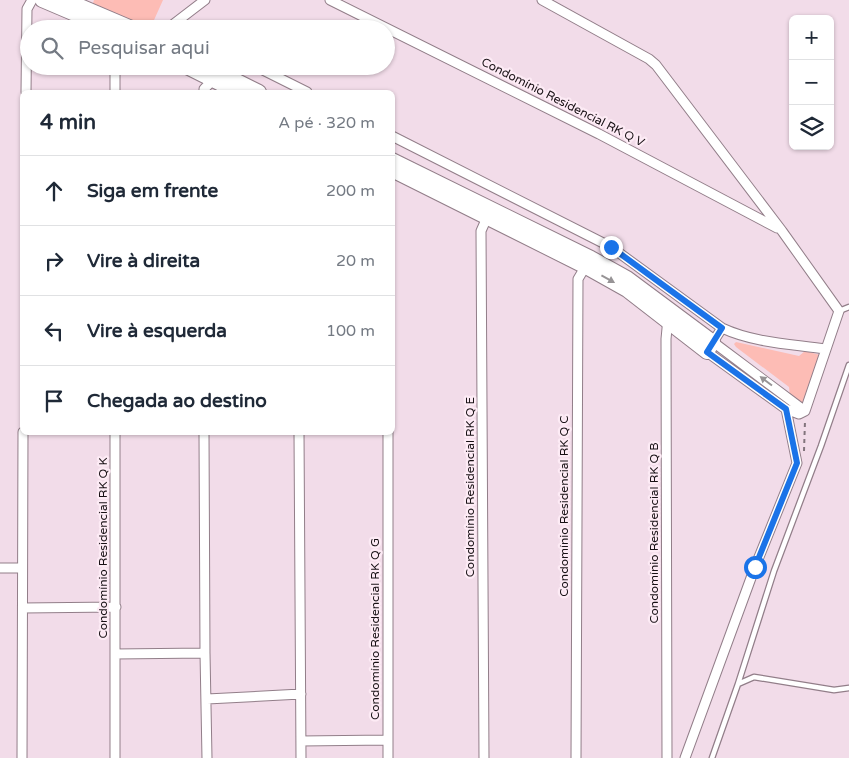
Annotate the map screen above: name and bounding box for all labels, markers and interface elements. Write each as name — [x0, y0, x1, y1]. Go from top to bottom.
map controls — [789, 15, 834, 150]
button: + — [789, 15, 834, 60]
search box — [20, 20, 395, 75]
icon: search — [38, 34, 66, 62]
text: Pesquisar aqui — [78, 37, 210, 59]
street label: Condomínio Residencial RK Q V — [479, 55, 648, 150]
button: − — [789, 60, 834, 105]
button: layers — [789, 105, 834, 150]
text: 4 min — [40, 110, 96, 135]
text: A pé · 320 m — [278, 113, 375, 133]
icon: ahead — [40, 177, 68, 205]
text: Siga em frente — [87, 180, 218, 202]
text: 200 m — [326, 181, 375, 201]
route end — [600, 236, 623, 259]
icon: right — [40, 247, 68, 275]
text: Vire à direita — [87, 250, 200, 272]
text: 20 m — [336, 251, 375, 271]
one-way arrow — [600, 275, 615, 283]
icon: left — [40, 317, 68, 345]
text: Vire à esquerda — [87, 320, 227, 342]
text: 100 m — [326, 321, 375, 341]
one-way arrow — [760, 376, 773, 387]
icon: arrive — [40, 387, 68, 415]
text: Chegada ao destino — [87, 390, 267, 412]
street label: Condomínio Residencial RK Q E — [463, 396, 477, 577]
street label: Condomínio Residencial RK Q C — [557, 415, 571, 597]
street label: Condomínio Residencial RK Q B — [647, 442, 661, 624]
street label: Condomínio Residencial RK Q K — [96, 458, 110, 638]
street label: Condomínio Residencial RK Q G — [368, 538, 382, 720]
route start — [744, 556, 767, 579]

